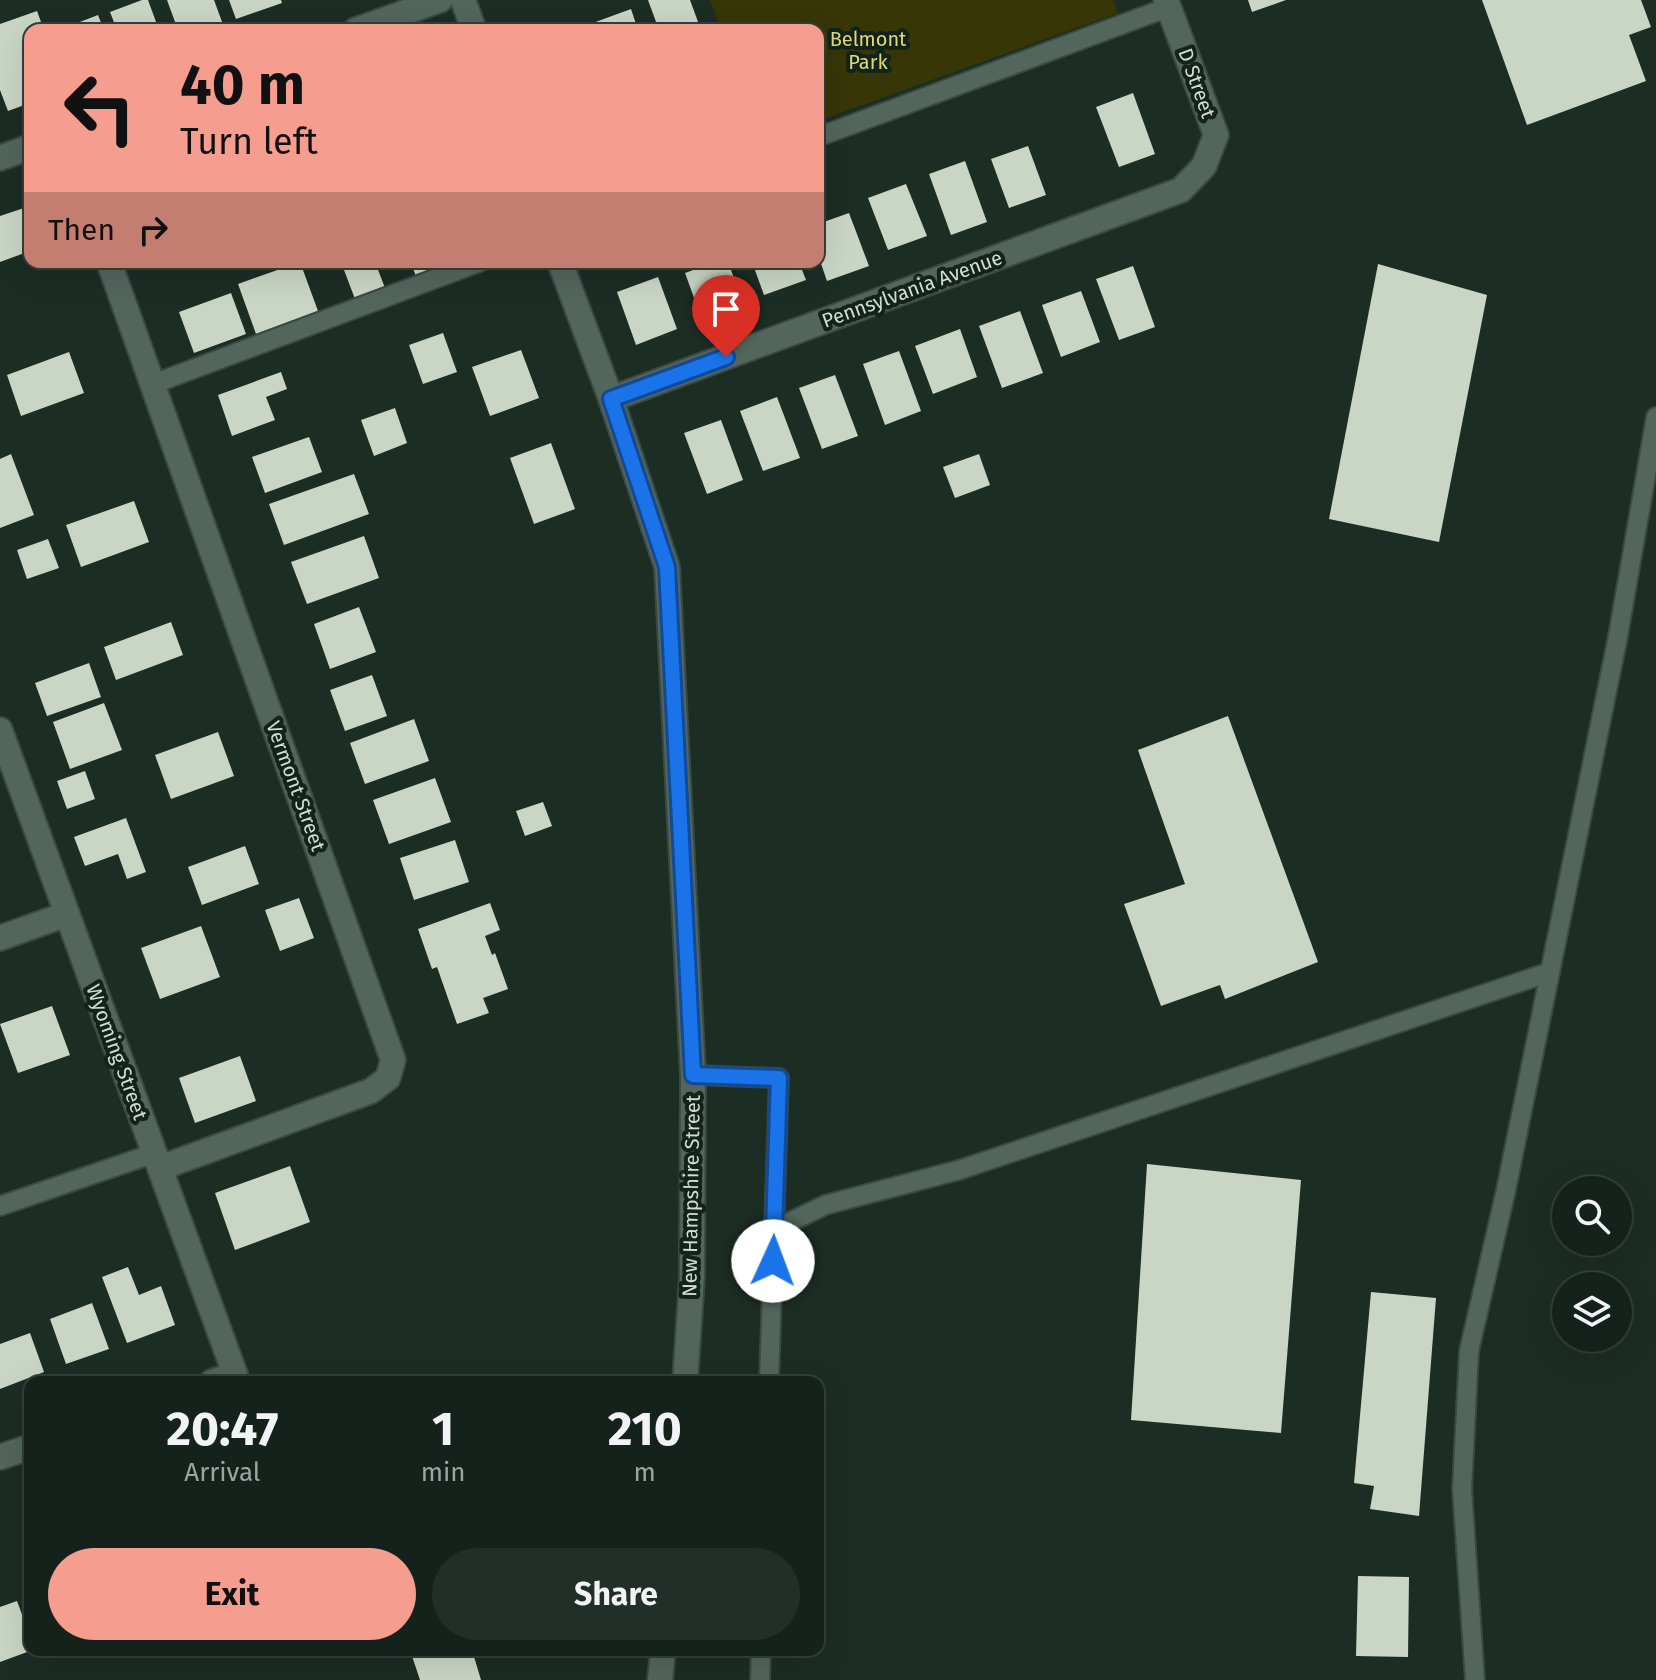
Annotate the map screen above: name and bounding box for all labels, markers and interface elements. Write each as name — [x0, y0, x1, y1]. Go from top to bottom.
park label: Belmont Park — [830, 27, 907, 74]
street label: D Street — [1173, 45, 1221, 122]
text: 40 m — [180, 52, 305, 119]
icon: left — [48, 56, 152, 160]
text: Turn left — [180, 120, 318, 164]
icon: right — [131, 208, 175, 252]
text: Then — [48, 212, 115, 248]
street label: Pennsylvania Avenue — [819, 245, 1005, 333]
pin — [692, 275, 760, 357]
icon: arrive — [704, 287, 748, 331]
street label: Vermont Street — [261, 718, 331, 855]
street label: Wyoming Street — [81, 981, 153, 1124]
street label: New Hampshire Street — [677, 1094, 705, 1297]
map controls — [1552, 1176, 1632, 1352]
button: search — [1552, 1176, 1632, 1256]
position arrow — [731, 1219, 815, 1303]
button: layers — [1552, 1272, 1632, 1352]
text: 20:47 — [166, 1400, 279, 1458]
text: 1 — [432, 1400, 454, 1458]
text: 210 — [608, 1400, 682, 1458]
text: Arrival — [184, 1457, 260, 1488]
text: min — [421, 1457, 466, 1488]
text: m — [634, 1457, 656, 1488]
button: Exit — [48, 1548, 416, 1640]
button: Share — [432, 1548, 800, 1640]

